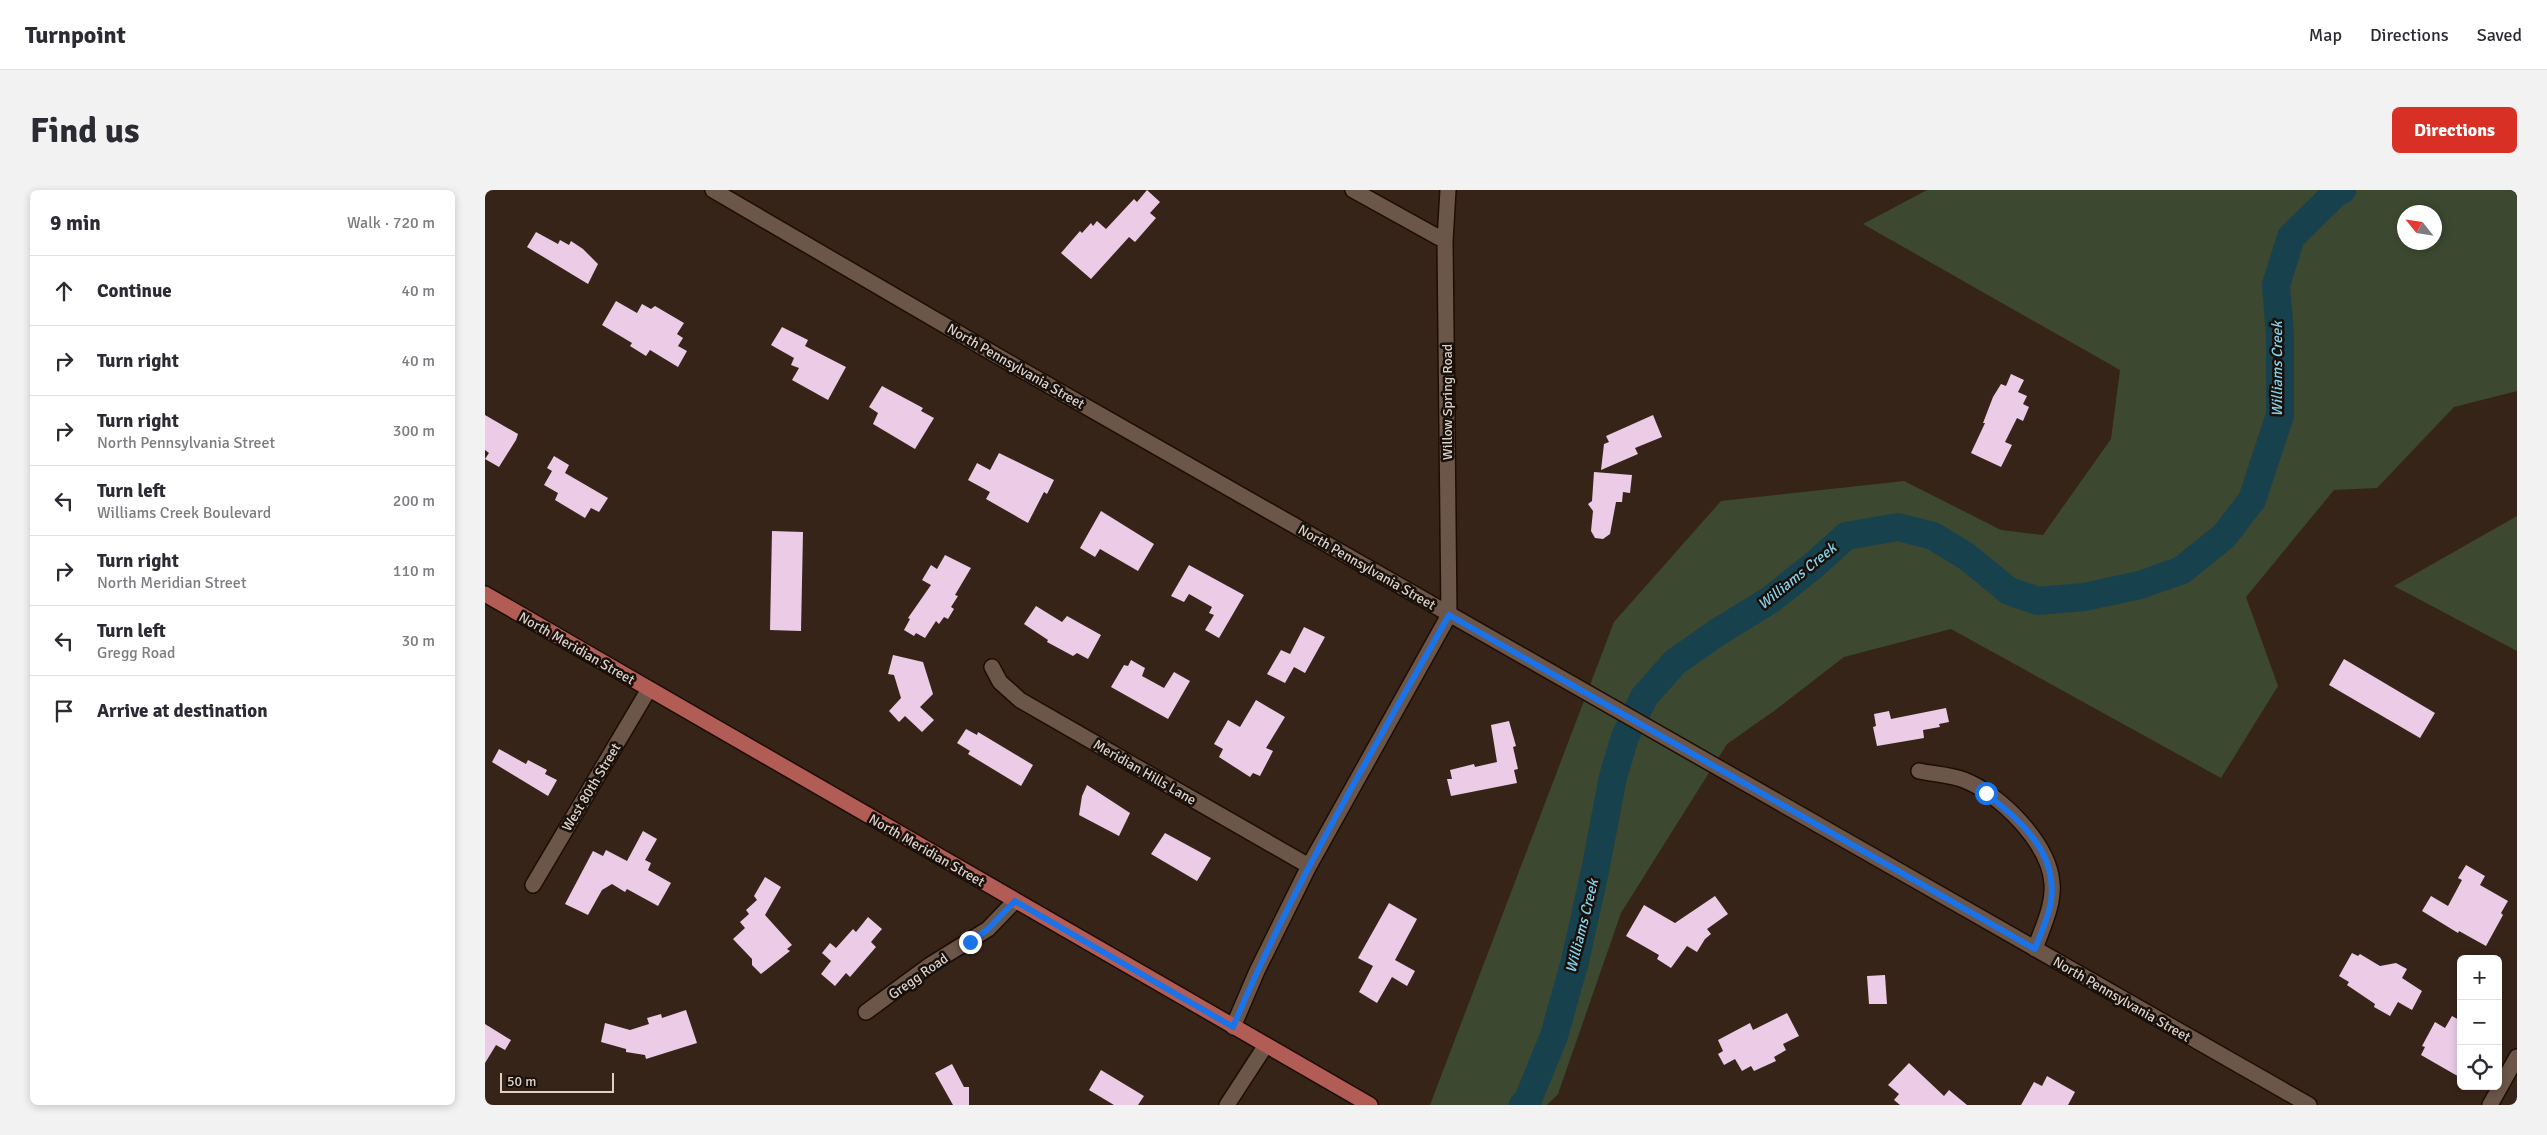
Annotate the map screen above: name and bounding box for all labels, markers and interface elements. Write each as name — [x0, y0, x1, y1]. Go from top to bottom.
text: Turnpoint — [25, 20, 126, 50]
text: Map — [2309, 24, 2342, 46]
text: Directions — [2370, 24, 2449, 46]
text: Saved — [2477, 24, 2522, 46]
button: Directions — [2392, 107, 2517, 153]
text: Find us — [30, 109, 140, 152]
north arrow — [2397, 205, 2442, 250]
text: 9 min — [50, 210, 101, 236]
text: Walk · 720 m — [347, 213, 435, 233]
icon: ahead — [50, 277, 78, 305]
text: Continue — [97, 279, 172, 303]
text: 40 m — [401, 281, 435, 301]
street label: North Pennsylvania Street — [944, 320, 1088, 413]
water label: Williams Creek — [2268, 320, 2286, 417]
street label: Willow Spring Road — [1439, 344, 1456, 460]
icon: right — [50, 347, 78, 375]
text: Turn right — [97, 349, 179, 373]
text: 40 m — [401, 351, 435, 371]
text: Turn right — [97, 409, 179, 433]
icon: right — [50, 417, 78, 445]
text: 300 m — [393, 421, 435, 441]
text: North Pennsylvania Street — [97, 433, 275, 453]
text: Turn left — [97, 479, 166, 503]
icon: left — [50, 487, 78, 515]
text: 200 m — [393, 491, 435, 511]
text: Williams Creek Boulevard — [97, 503, 271, 523]
street label: North Pennsylvania Street — [1295, 521, 1439, 614]
water label: Williams Creek — [1754, 538, 1841, 613]
text: Turn right — [97, 549, 179, 573]
icon: right — [50, 557, 78, 585]
text: 110 m — [393, 561, 435, 581]
text: North Meridian Street — [97, 573, 246, 593]
street label: North Meridian Street — [516, 608, 638, 689]
text: Turn left — [97, 619, 166, 643]
icon: left — [50, 627, 78, 655]
text: 30 m — [401, 631, 435, 651]
text: Gregg Road — [97, 643, 176, 663]
icon: arrive — [50, 697, 78, 725]
text: Arrive at destination — [97, 699, 268, 723]
street label: Meridian Hills Lane — [1090, 736, 1199, 809]
street label: West 80th Street — [558, 740, 624, 834]
route start — [1975, 782, 1998, 805]
street label: North Meridian Street — [866, 810, 988, 891]
water label: Williams Creek — [1562, 876, 1603, 975]
route end — [959, 931, 982, 954]
street label: Gregg Road — [885, 950, 951, 1003]
street label: North Pennsylvania Street — [2050, 953, 2194, 1046]
map controls — [2457, 955, 2502, 1090]
button: + — [2457, 955, 2502, 1000]
button: − — [2457, 1000, 2502, 1045]
button: locate — [2457, 1045, 2502, 1090]
scale bar — [500, 1070, 614, 1093]
text: 50 m — [507, 1073, 536, 1090]

